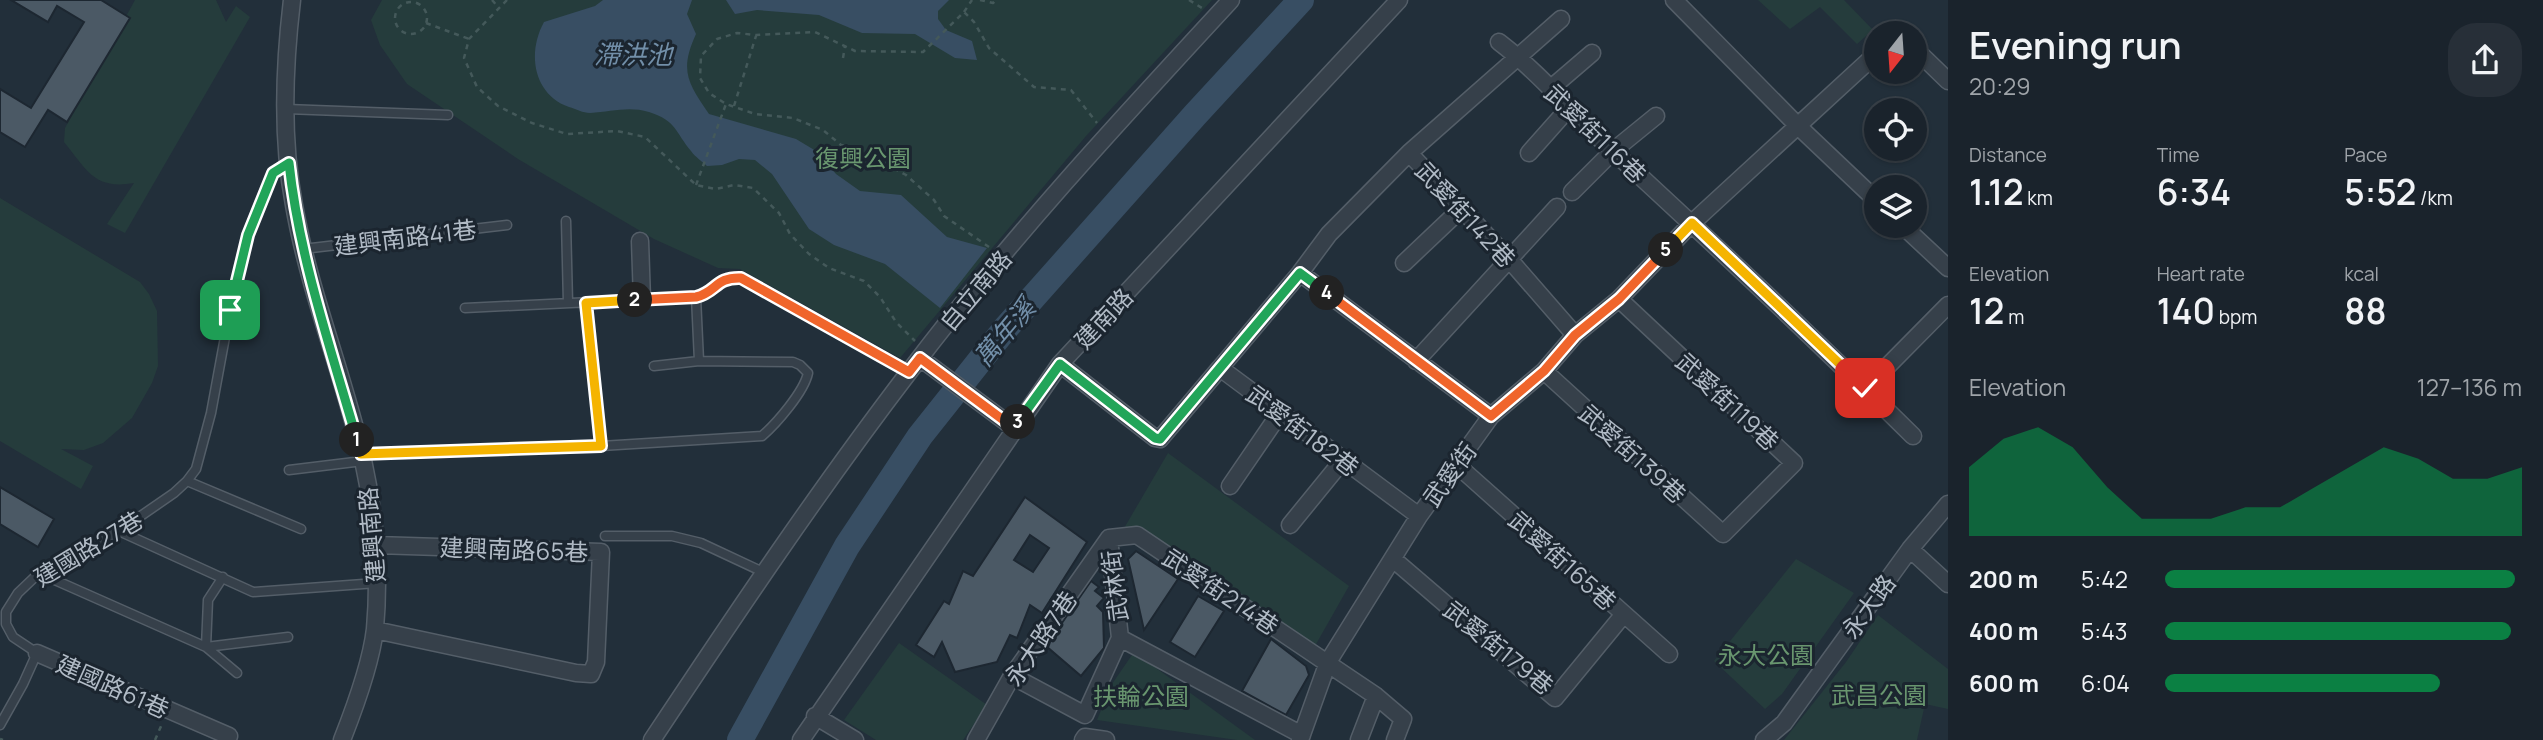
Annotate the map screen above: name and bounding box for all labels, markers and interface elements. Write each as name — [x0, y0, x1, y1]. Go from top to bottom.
text: Evening run — [1969, 18, 2182, 70]
north arrow — [1864, 21, 1927, 84]
map controls — [1864, 21, 1927, 238]
button: share — [2448, 23, 2522, 97]
water label: 滯洪池 — [594, 36, 675, 72]
text: 20:29 — [1969, 70, 2030, 102]
street label: 武愛街116巷 — [1538, 76, 1654, 190]
button: locate — [1864, 98, 1927, 161]
park label: 復興公園 — [815, 141, 911, 174]
text: Distance — [1969, 142, 2047, 168]
text: Time — [2157, 142, 2200, 168]
text: Pace — [2344, 142, 2387, 168]
street label: 武愛街142巷 — [1409, 154, 1523, 274]
text: 1.12 — [1969, 168, 2024, 216]
text: 6:34 — [2157, 168, 2231, 216]
text: 5:52 — [2344, 168, 2416, 216]
button: layers — [1864, 175, 1927, 238]
text: km — [2024, 185, 2053, 211]
text: /km — [2416, 185, 2453, 211]
street label: 建興南路41巷 — [332, 212, 478, 262]
pin: 5 — [1648, 232, 1684, 268]
text: 5 — [1660, 236, 1671, 262]
street label: 自立南路 — [932, 243, 1018, 337]
text: Elevation — [1969, 261, 2049, 287]
text: Heart rate — [2157, 261, 2245, 287]
text: kcal — [2344, 261, 2379, 287]
pin: 4 — [1310, 276, 1344, 310]
text: 4 — [1321, 279, 1332, 305]
pin — [200, 280, 260, 340]
street label: 建南路 — [1066, 280, 1140, 356]
pin: 2 — [618, 282, 652, 318]
text: 2 — [629, 286, 640, 312]
water label: 萬年溪 — [965, 287, 1045, 373]
text: 12 — [1969, 287, 2004, 335]
text: 140 — [2157, 287, 2215, 335]
text: 88 — [2344, 287, 2386, 335]
icon: arrive — [211, 291, 249, 329]
text: m — [2004, 304, 2024, 330]
text: bpm — [2215, 304, 2257, 330]
street label: 武愛街119巷 — [1669, 345, 1787, 457]
pin — [1835, 358, 1895, 418]
icon: check — [1846, 369, 1884, 407]
text: Elevation — [1969, 371, 2066, 403]
text: 127–136 m — [2417, 371, 2522, 403]
street label: 武愛街182巷 — [1240, 377, 1366, 483]
street label: 武愛街139巷 — [1572, 396, 1694, 510]
pin: 3 — [1000, 404, 1036, 440]
text: 3 — [1012, 408, 1023, 434]
pin: 1 — [340, 422, 374, 458]
text: 1 — [352, 426, 361, 452]
street label: 武愛街 — [1414, 435, 1484, 513]
street label: 建興南路 — [350, 486, 392, 584]
street label: 建國路27巷 — [27, 503, 149, 593]
street label: 武愛街165巷 — [1502, 503, 1624, 617]
street label: 建興南路65巷 — [439, 530, 589, 568]
street label: 武愛街214巷 — [1157, 540, 1285, 642]
street label: 武林街 — [1093, 548, 1135, 624]
text: 200 m — [1969, 563, 2038, 595]
text: 5:42 — [2081, 563, 2128, 595]
street label: 永大路 — [1833, 567, 1903, 645]
street label: 永大路7巷 — [996, 584, 1084, 692]
street label: 武愛街179巷 — [1437, 593, 1561, 701]
text: 400 m — [1969, 615, 2039, 647]
text: 5:43 — [2081, 615, 2127, 647]
park label: 永大公園 — [1718, 638, 1814, 671]
street label: 建國路61巷 — [52, 647, 174, 725]
text: 600 m — [1969, 667, 2039, 699]
text: 6:04 — [2081, 667, 2130, 699]
park label: 武昌公園 — [1831, 678, 1927, 711]
park label: 扶輪公園 — [1093, 679, 1189, 712]

